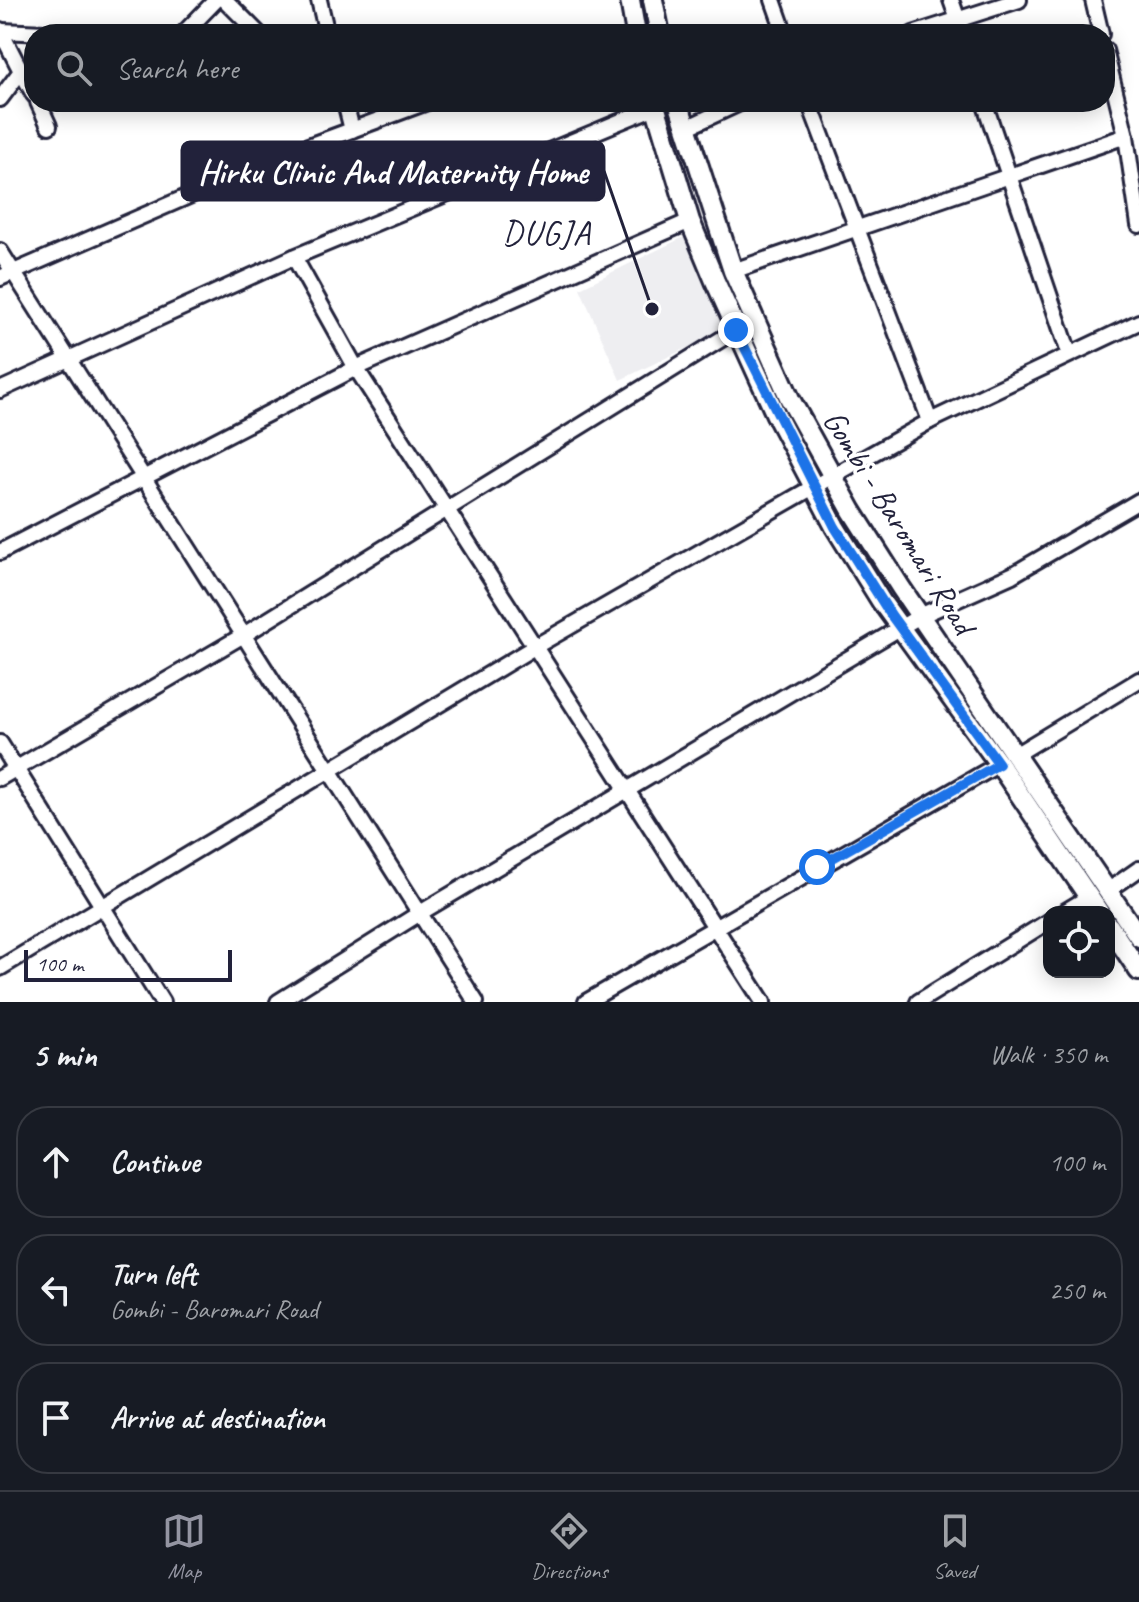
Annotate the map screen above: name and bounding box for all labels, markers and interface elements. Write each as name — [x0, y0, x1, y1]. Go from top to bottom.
search box — [24, 24, 1115, 112]
icon: search — [52, 46, 96, 90]
text: Search here — [116, 49, 238, 87]
callout: Hirku Clinic And Maternity Home — [182, 142, 604, 200]
text: Hirku Clinic And Maternity Home — [198, 150, 591, 193]
district label: DUGJA — [502, 211, 592, 254]
route end — [718, 312, 754, 348]
street label: Gombi - Baromari Road — [814, 403, 987, 645]
route start — [799, 849, 835, 885]
map controls — [1043, 906, 1115, 978]
button: locate — [1043, 906, 1115, 978]
scale bar — [24, 946, 232, 982]
text: 100 m — [36, 950, 83, 978]
text: 5 min — [32, 1033, 97, 1076]
text: Walk · 350 m — [990, 1038, 1107, 1071]
icon: ahead — [34, 1140, 78, 1184]
text: Continue — [110, 1143, 200, 1181]
text: 100 m — [1049, 1146, 1105, 1179]
text: Turn left — [110, 1255, 197, 1293]
icon: left — [34, 1268, 78, 1312]
text: 250 m — [1049, 1274, 1105, 1307]
text: Gombi - Baromari Road — [110, 1293, 318, 1326]
icon: arrive — [34, 1396, 78, 1440]
text: Arrive at destination — [110, 1399, 325, 1437]
tab: Map — [162, 1509, 206, 1585]
tab: Directions — [531, 1509, 608, 1585]
tab: Saved — [933, 1509, 977, 1585]

